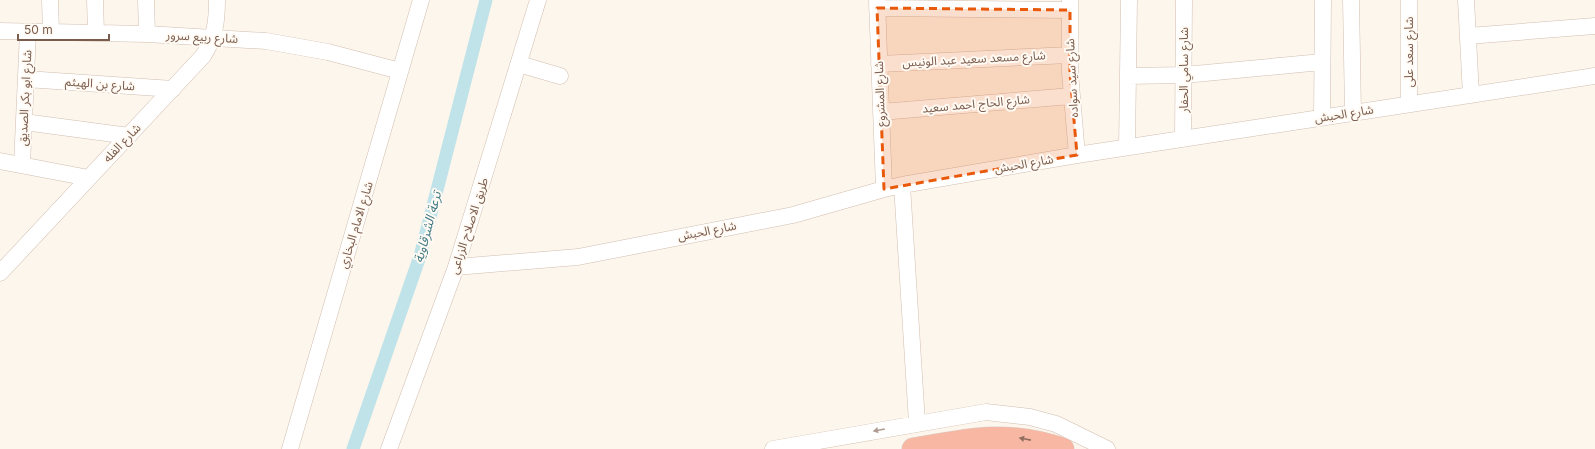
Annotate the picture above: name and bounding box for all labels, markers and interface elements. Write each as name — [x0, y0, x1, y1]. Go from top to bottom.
scale bar — [18, 16, 109, 42]
street label: شارع سعد على — [1401, 17, 1418, 87]
text: 50 m — [24, 22, 53, 37]
street label: شارع ربيع سرور — [164, 27, 238, 48]
street label: شارع سامي الحفار — [1176, 27, 1194, 114]
street label: شارع سيد سواده — [1062, 38, 1083, 118]
street label: شارع مسعد سعيد عبد الونيس — [902, 47, 1046, 72]
street label: شارع ابو بكر الصديق — [14, 49, 37, 147]
street label: شارع المشروع — [871, 61, 890, 127]
street label: شارع بن الهيثم — [65, 74, 135, 95]
street label: شارع الحاج احمد سعيد — [921, 91, 1031, 118]
street label: شارع الحبش — [1313, 101, 1375, 128]
street label: شارع الفله — [100, 120, 145, 167]
street label: شارع الحبش — [993, 151, 1055, 178]
street label: طريق الاصلاح الزراعى — [446, 176, 493, 277]
street label: شارع الامام البخاري — [335, 179, 379, 271]
water label: ترعة الشرقاوية — [410, 188, 446, 265]
street label: شارع الحبش — [676, 217, 738, 246]
one-way arrow — [872, 427, 885, 433]
one-way arrow — [1019, 436, 1031, 442]

